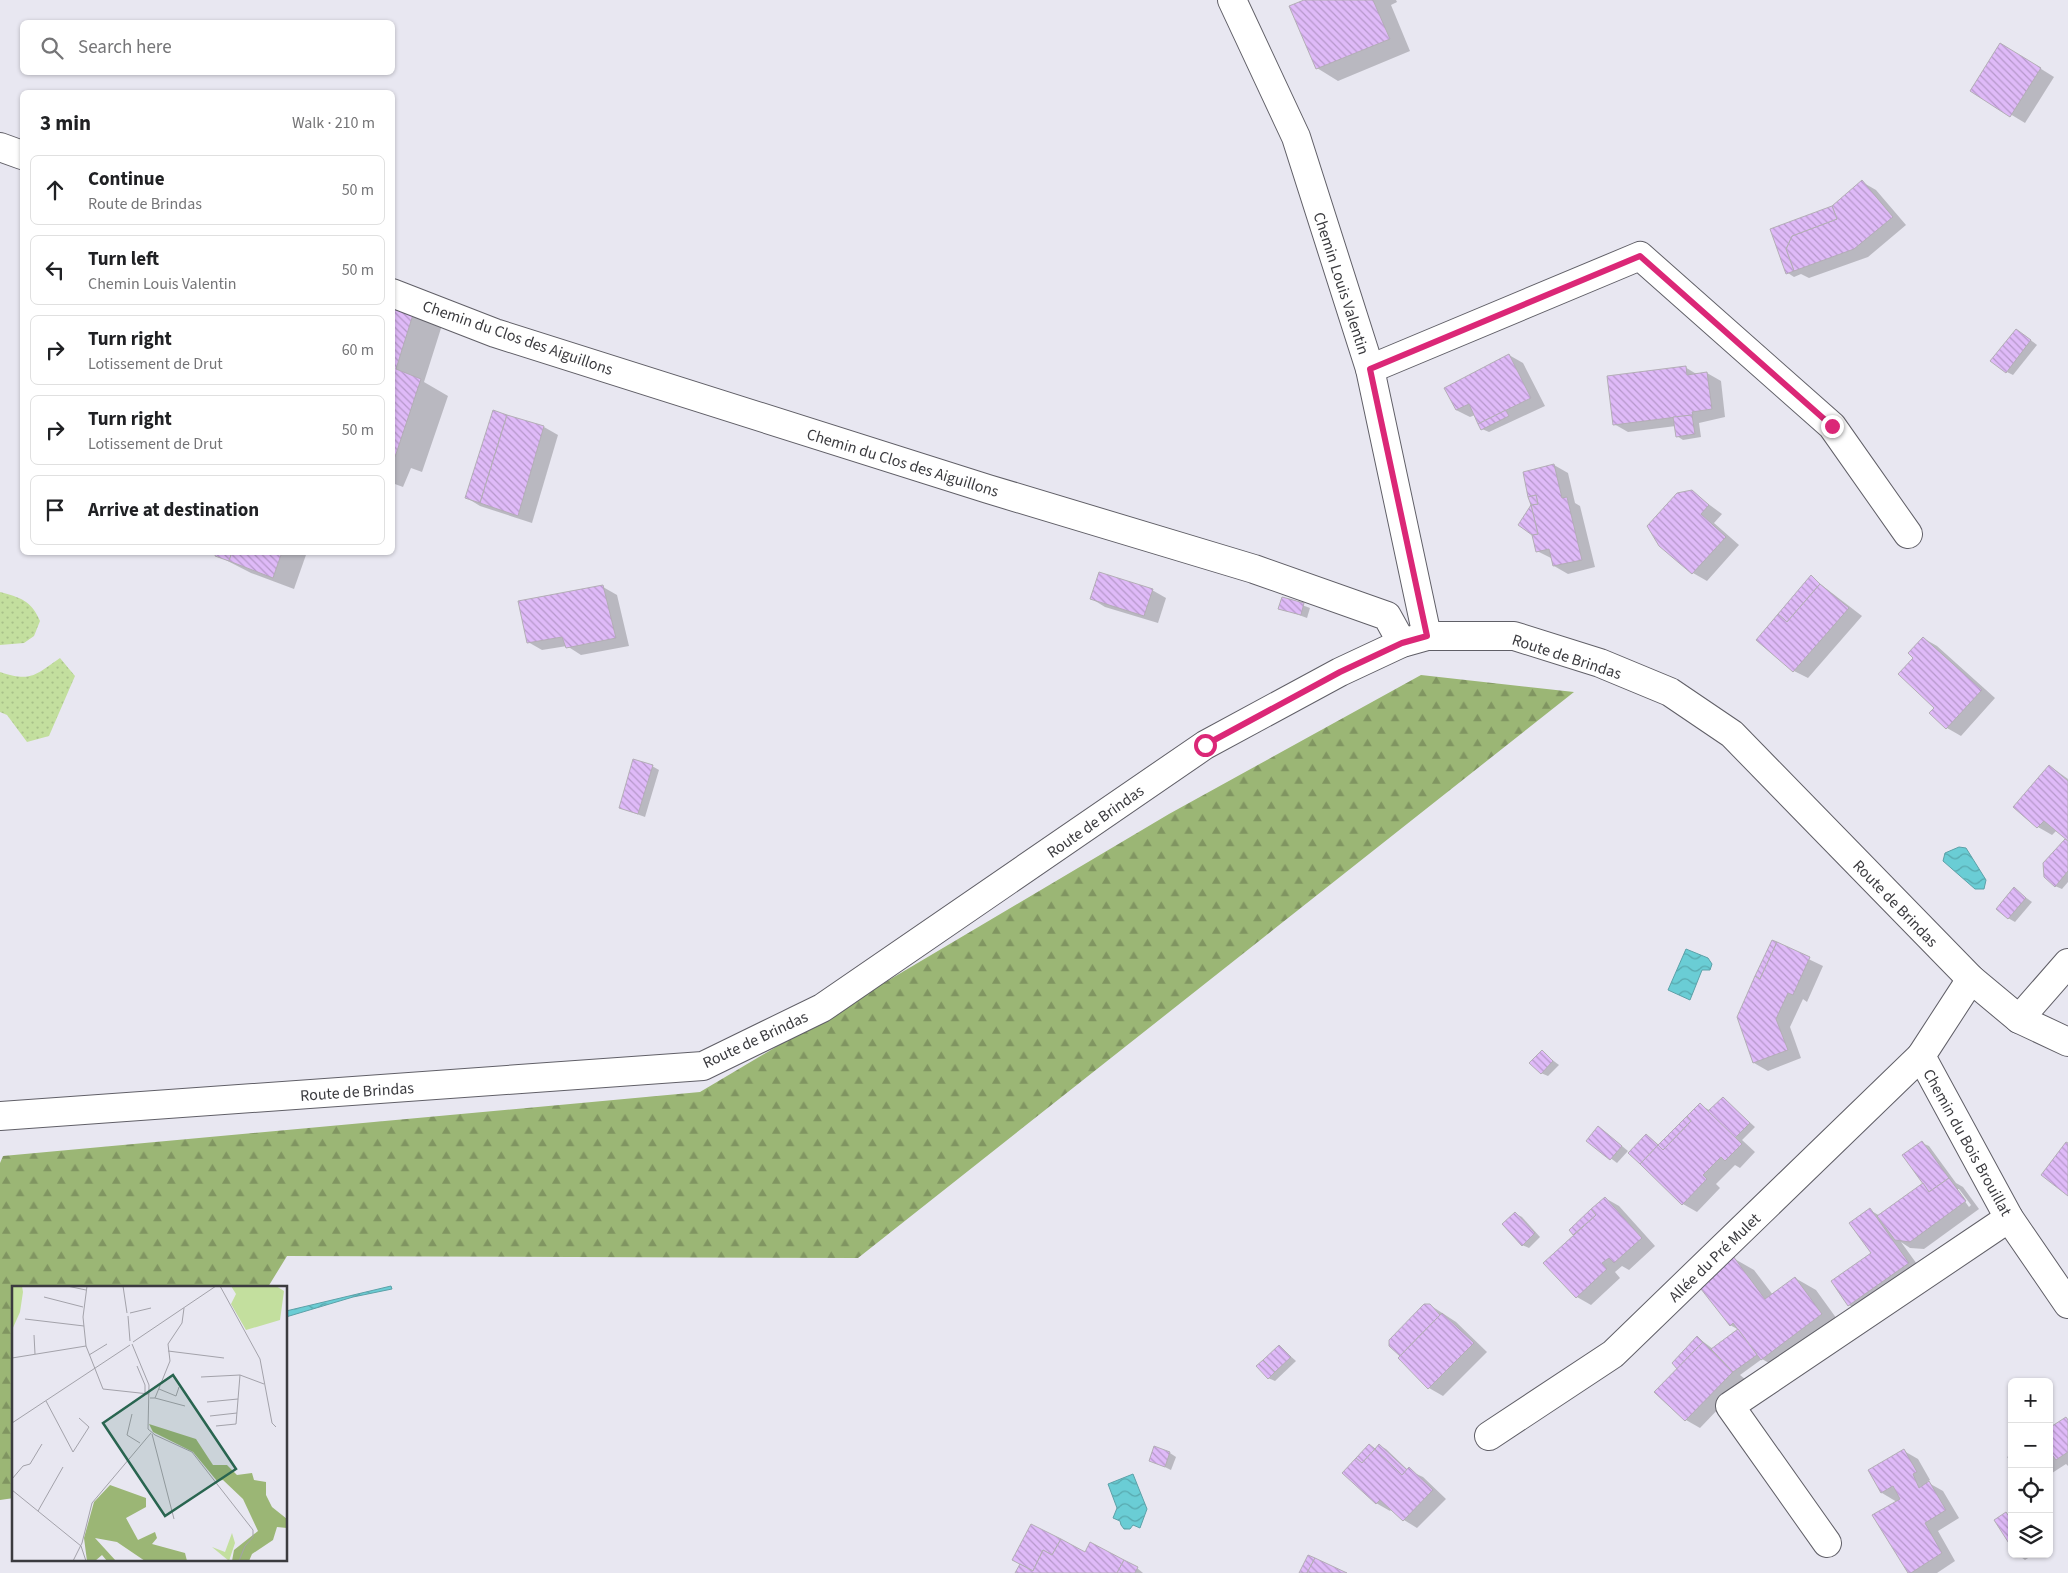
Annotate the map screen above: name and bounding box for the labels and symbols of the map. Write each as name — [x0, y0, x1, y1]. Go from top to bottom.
street label: Chemin Louis Valentin — [1308, 209, 1374, 357]
street label: Chemin du Clos des Aiguillons — [420, 295, 616, 381]
route end — [1821, 415, 1844, 438]
street label: Chemin du Clos des Aiguillons — [804, 423, 1002, 503]
street label: Route de Brindas — [1509, 629, 1625, 685]
route start — [1194, 734, 1217, 757]
street label: Route de Brindas — [1043, 780, 1149, 864]
street label: Route de Brindas — [1848, 855, 1943, 953]
street label: Route de Brindas — [699, 1006, 812, 1074]
street label: Chemin du Bois Brouillat — [1917, 1065, 2017, 1221]
street label: Route de Brindas — [299, 1077, 415, 1107]
street label: Allée du Pré Mulet — [1664, 1208, 1766, 1307]
inset map — [12, 1286, 288, 1560]

